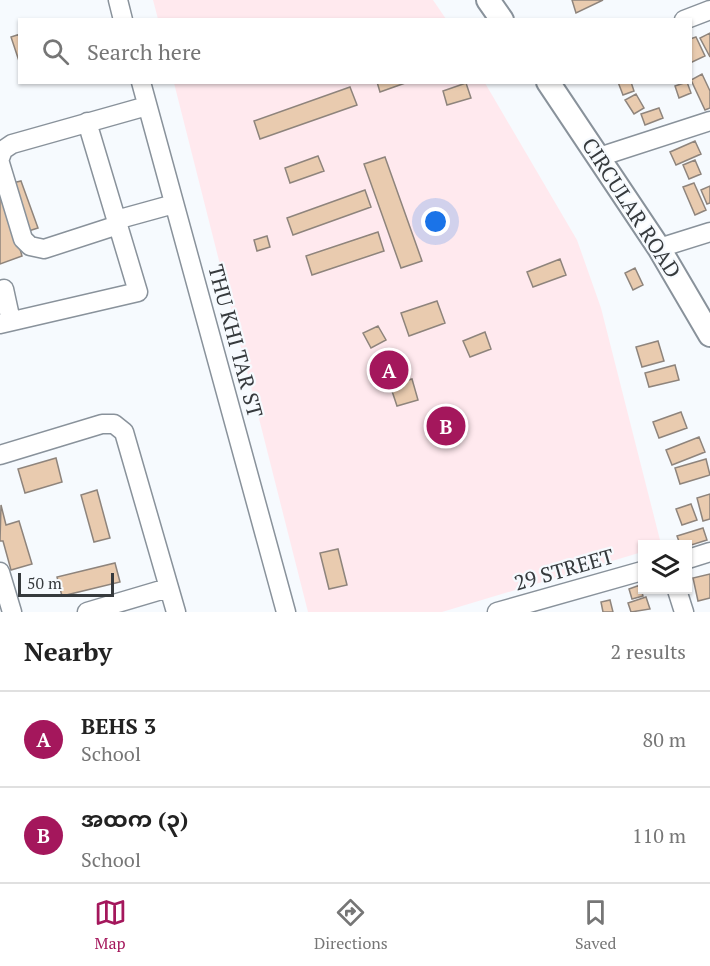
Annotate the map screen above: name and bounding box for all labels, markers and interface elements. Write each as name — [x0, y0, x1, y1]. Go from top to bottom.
search box — [18, 18, 692, 84]
icon: search — [39, 35, 72, 68]
text: Search here — [87, 37, 201, 66]
street label: CIRCULAR ROAD — [576, 132, 688, 283]
your location — [421, 207, 450, 236]
street label: THU KHI TAR ST — [202, 261, 270, 420]
pin: A — [370, 348, 408, 392]
pin: B — [426, 404, 466, 448]
map controls — [638, 540, 692, 594]
button: layers — [638, 540, 692, 594]
street label: 29 STREET — [511, 541, 617, 597]
scale bar — [18, 570, 114, 598]
text: 50 m — [27, 572, 62, 594]
text: Nearby — [24, 634, 112, 668]
text: 2 results — [611, 638, 686, 665]
text: BEHS 3 — [81, 711, 156, 740]
text: A — [36, 726, 51, 753]
text: 80 m — [643, 726, 686, 753]
text: School — [81, 740, 141, 767]
text: အထက (၃) — [81, 804, 188, 833]
text: B — [37, 822, 50, 849]
text: 110 m — [632, 822, 686, 849]
text: School — [81, 846, 141, 873]
tab: Map — [94, 896, 127, 954]
tab: Directions — [314, 896, 388, 954]
tab: Saved — [575, 896, 616, 954]

